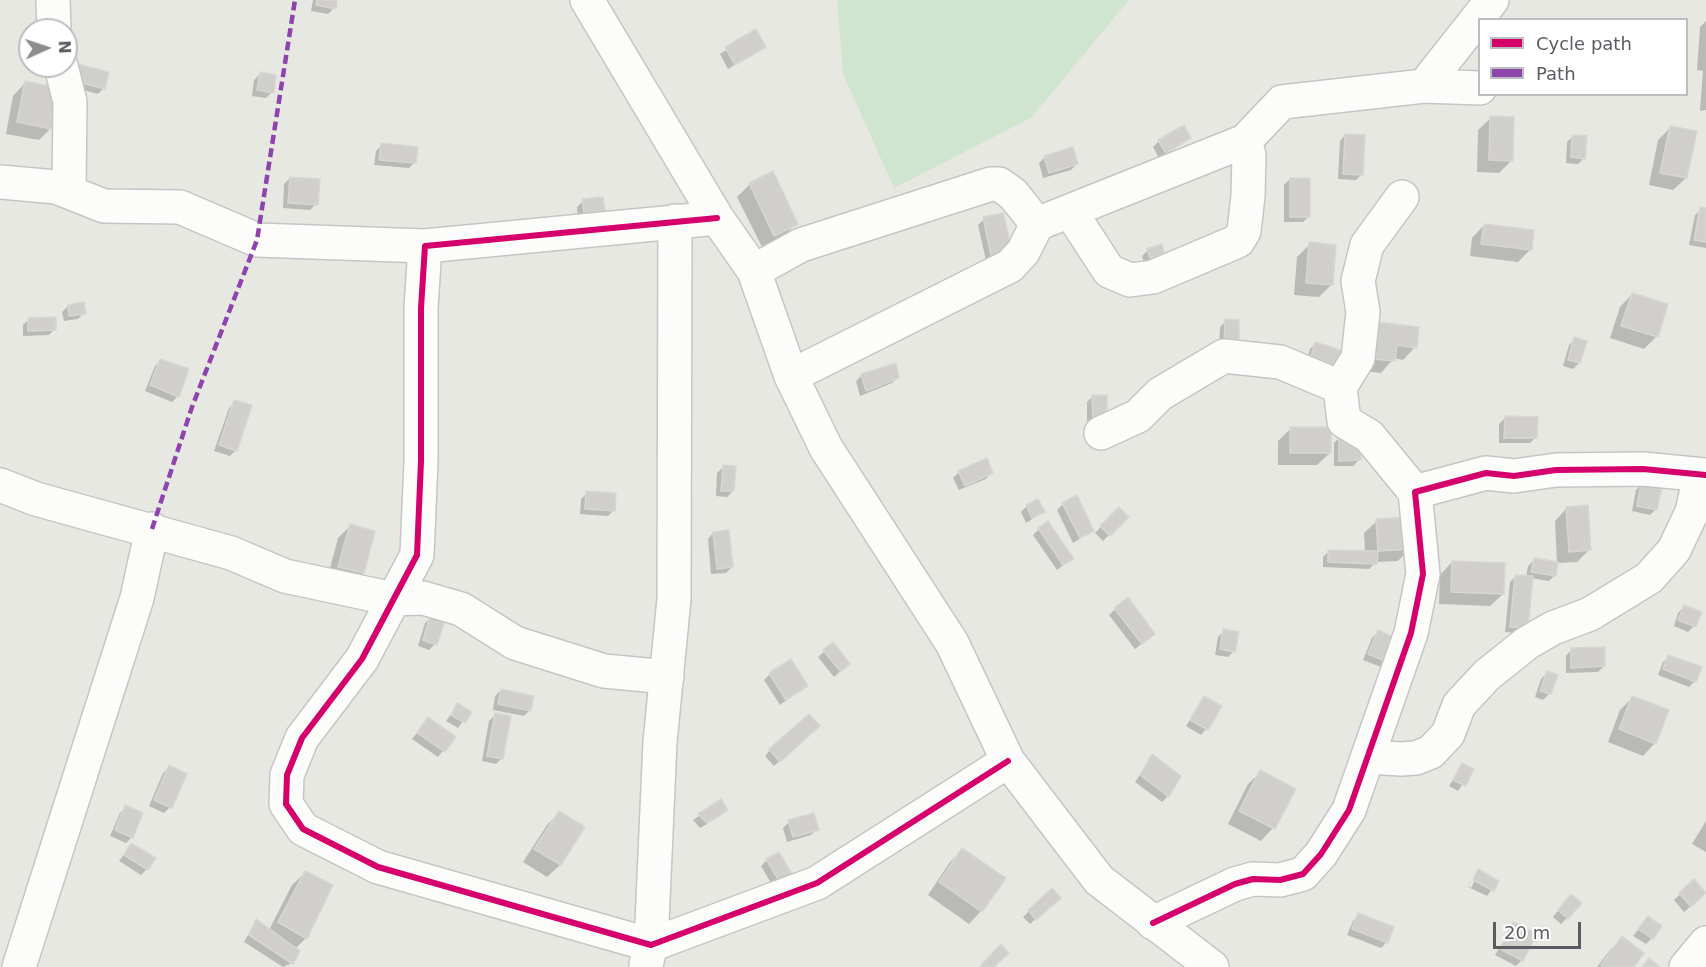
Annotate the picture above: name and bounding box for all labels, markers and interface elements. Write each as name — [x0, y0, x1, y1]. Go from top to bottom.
north arrow — [18, 18, 78, 78]
legend — [1478, 18, 1688, 96]
text: Cycle path — [1536, 33, 1632, 54]
text: N — [55, 40, 74, 54]
text: Path — [1536, 63, 1576, 84]
scale bar — [1496, 910, 1584, 948]
text: 20 m — [1504, 922, 1550, 943]

